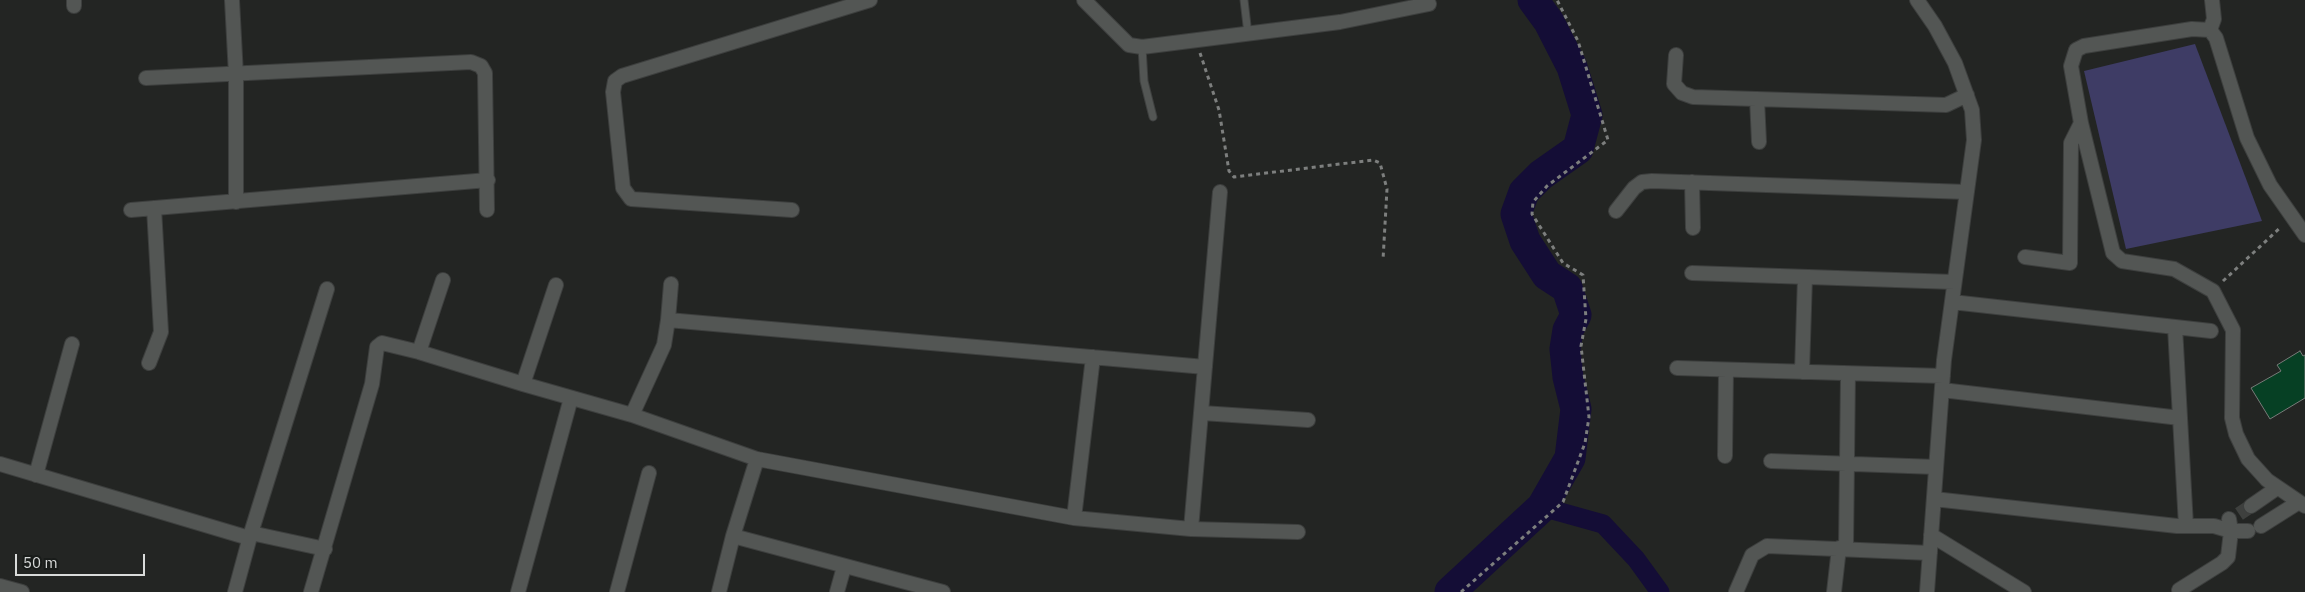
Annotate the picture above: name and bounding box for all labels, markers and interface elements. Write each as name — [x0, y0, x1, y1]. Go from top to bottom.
scale bar — [18, 544, 148, 576]
text: 50 m — [23, 553, 58, 572]

